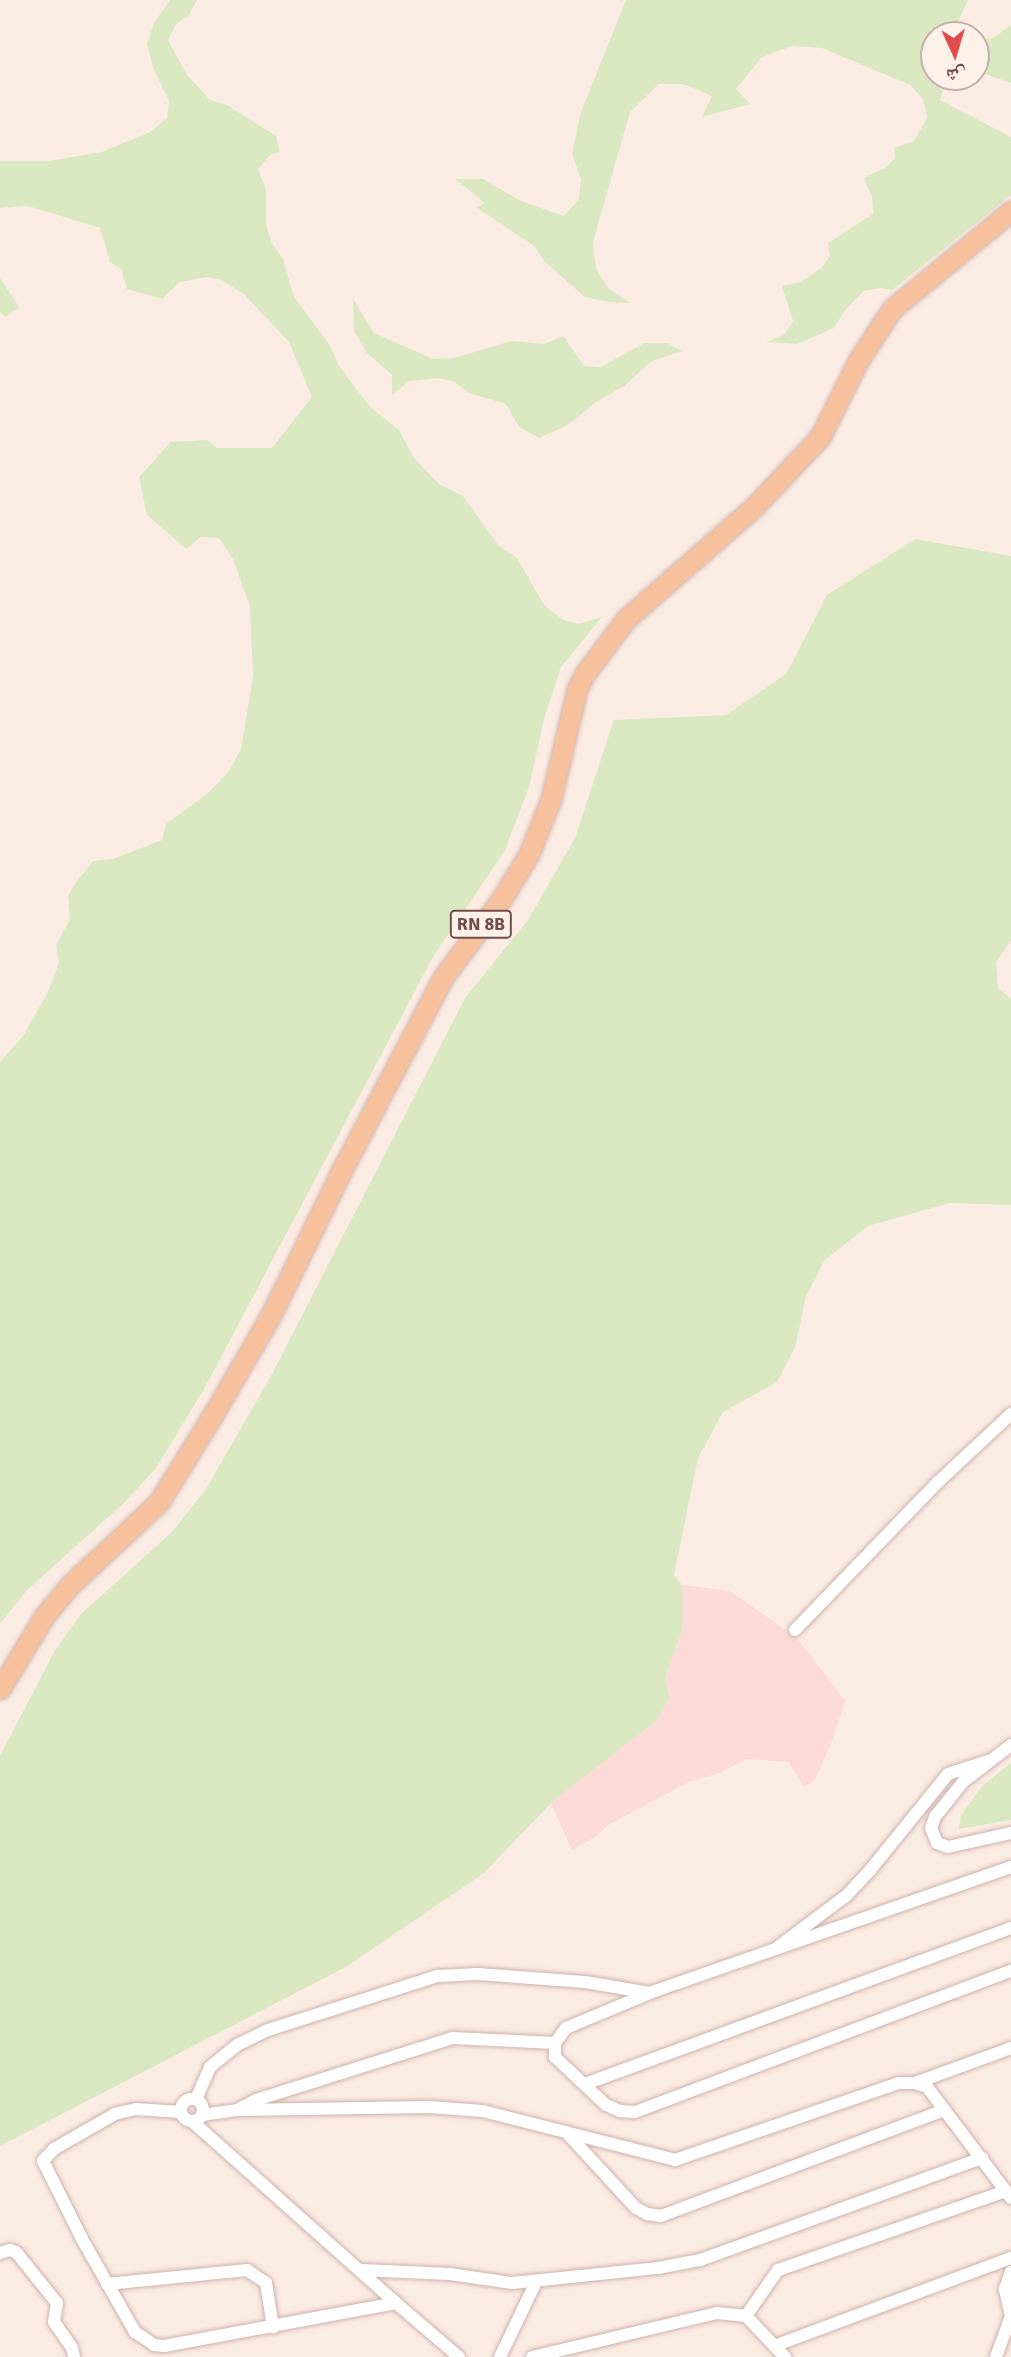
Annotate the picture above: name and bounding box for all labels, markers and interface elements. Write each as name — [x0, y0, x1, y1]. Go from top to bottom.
north arrow — [920, 21, 990, 91]
text: ش — [945, 62, 967, 88]
road number: RN 8B — [449, 909, 512, 939]

